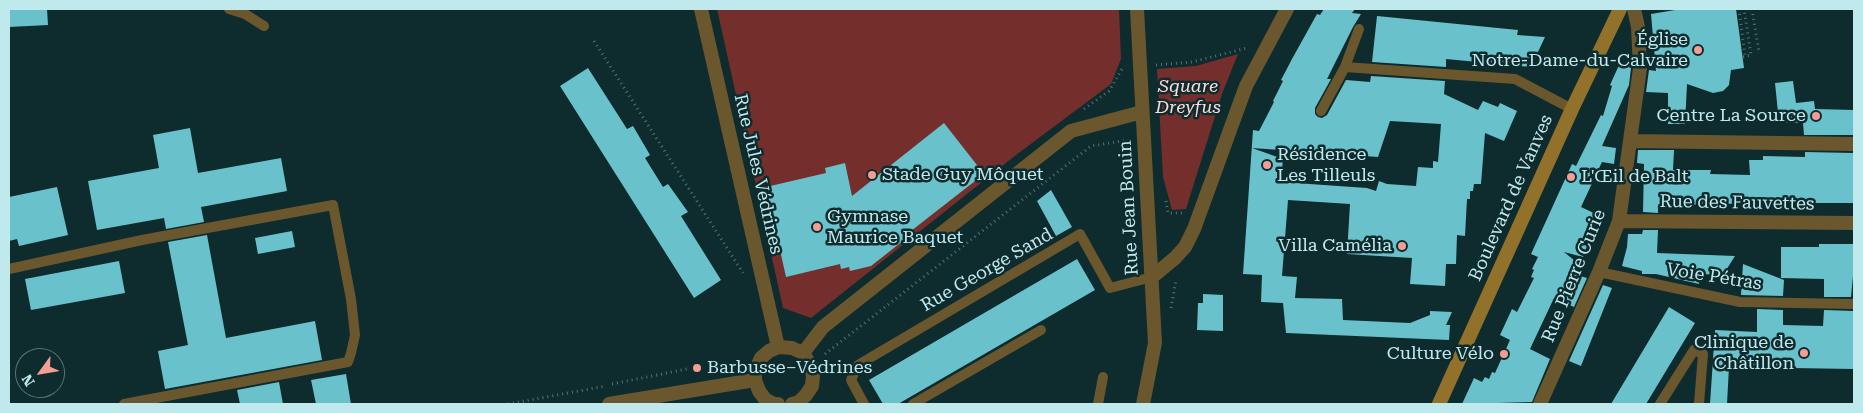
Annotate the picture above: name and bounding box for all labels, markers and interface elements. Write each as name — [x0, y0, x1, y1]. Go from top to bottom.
place label: Église Notre-Dame-du-Calvaire — [1471, 29, 1688, 72]
marker: Église Notre-Dame-du-Calvaire — [1692, 44, 1704, 56]
park label: Square Dreyfus — [1155, 76, 1221, 118]
street label: Rue Jules Védrines — [729, 92, 787, 256]
place label: Centre La Source — [1657, 105, 1806, 127]
marker: Centre La Source — [1810, 110, 1822, 122]
street label: Boulevard de Vanves — [1465, 111, 1557, 285]
street label: Rue Jean Bouin — [1115, 140, 1143, 276]
place label: Résidence Les Tilleuls — [1277, 144, 1375, 186]
marker: Résidence Les Tilleuls — [1261, 159, 1273, 171]
place label: Stade Guy Môquet — [882, 164, 1043, 186]
place label: L'Œil de Balt — [1581, 166, 1688, 188]
marker: Stade Guy Môquet — [866, 169, 878, 181]
marker: L'Œil de Balt — [1565, 171, 1577, 183]
street label: Rue des Fauvettes — [1659, 191, 1815, 215]
place label: Gymnase Maurice Baquet — [827, 206, 963, 248]
street label: Rue Pierre Curie — [1538, 206, 1610, 346]
marker: Gymnase Maurice Baquet — [811, 221, 823, 233]
street label: Rue George Sand — [917, 223, 1057, 317]
place label: Villa Camélia — [1278, 235, 1392, 257]
marker: Villa Camélia — [1396, 240, 1408, 252]
street label: Voie Pétras — [1665, 259, 1763, 295]
place label: Clinique de Châtillon — [1694, 332, 1794, 374]
place label: Culture Vélo — [1387, 343, 1494, 365]
marker: Clinique de Châtillon — [1798, 347, 1810, 359]
north arrow — [15, 348, 65, 398]
marker: Culture Vélo — [1498, 348, 1510, 360]
place label: Barbusse–Védrines — [707, 357, 872, 379]
marker: Barbusse–Védrines — [691, 362, 703, 374]
text: N — [18, 372, 38, 389]

